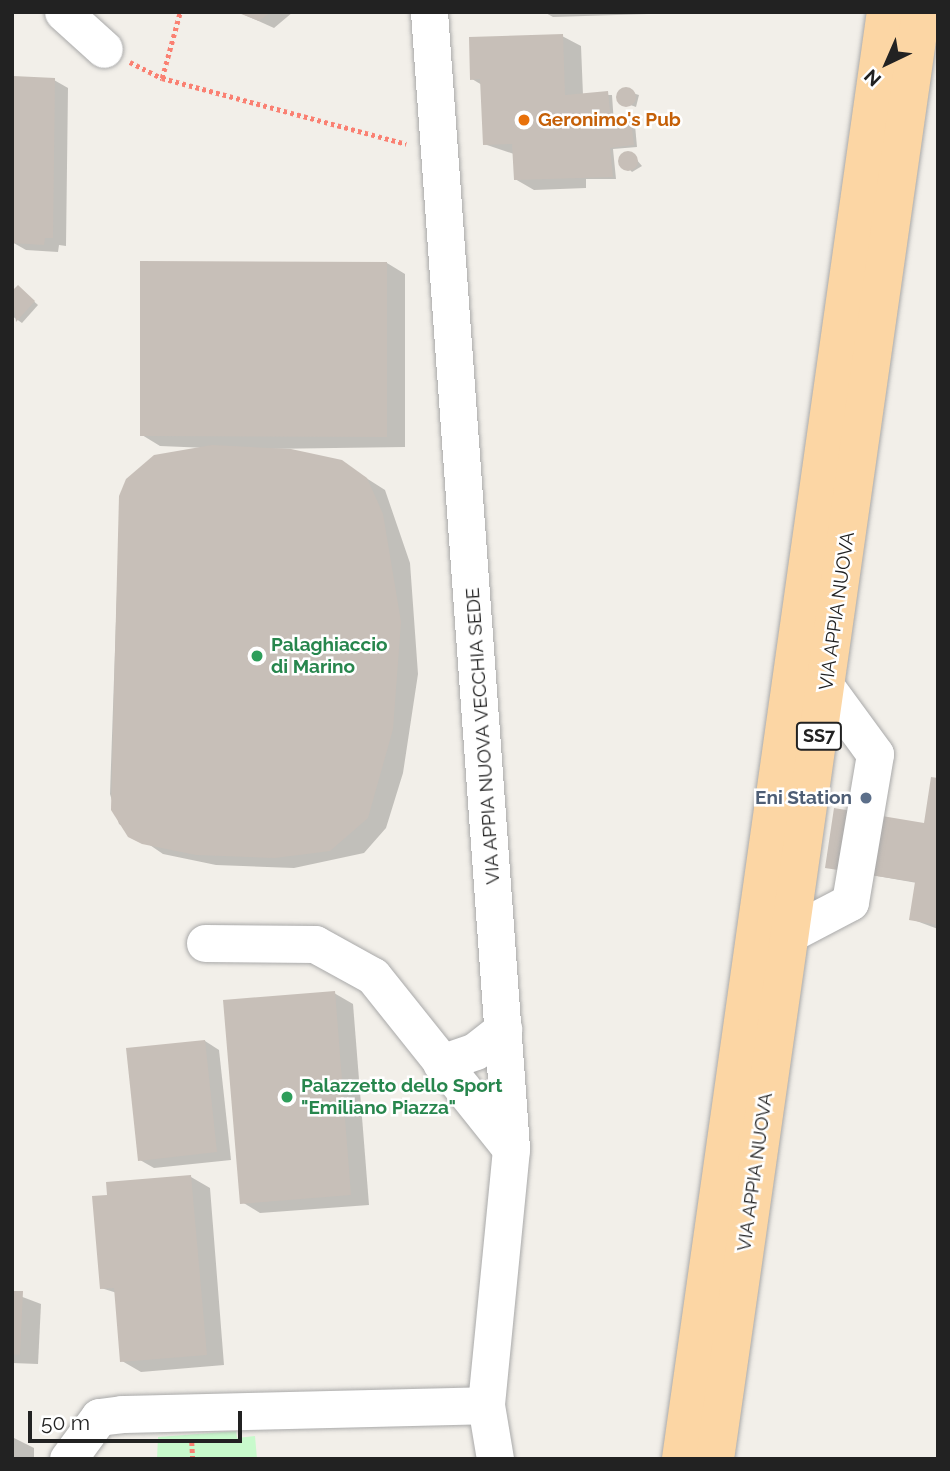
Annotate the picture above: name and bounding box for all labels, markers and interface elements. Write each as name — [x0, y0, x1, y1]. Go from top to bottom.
north arrow — [852, 28, 922, 98]
text: N — [860, 65, 885, 91]
place label: Geronimo's Pub — [538, 109, 681, 131]
marker: Geronimo's Pub — [516, 112, 532, 128]
street label: VIA APPIA NUOVA — [814, 529, 860, 693]
street label: VIA APPIA NUOVA VECCHIA SEDE — [461, 585, 505, 887]
place label: Palaghiaccio di Marino — [271, 634, 388, 678]
marker: Palaghiaccio di Marino — [249, 648, 265, 664]
road number: SS7 — [794, 722, 844, 750]
place label: Eni Station — [755, 787, 852, 809]
marker: Eni Station — [858, 790, 874, 806]
place label: Palazzetto dello Sport "Emiliano Piazza" — [301, 1075, 502, 1119]
marker: Palazzetto dello Sport "Emiliano Piazza" — [279, 1089, 295, 1105]
street label: VIA APPIA NUOVA — [732, 1090, 778, 1254]
scale bar — [32, 1398, 245, 1442]
text: 50 m — [41, 1410, 90, 1435]

